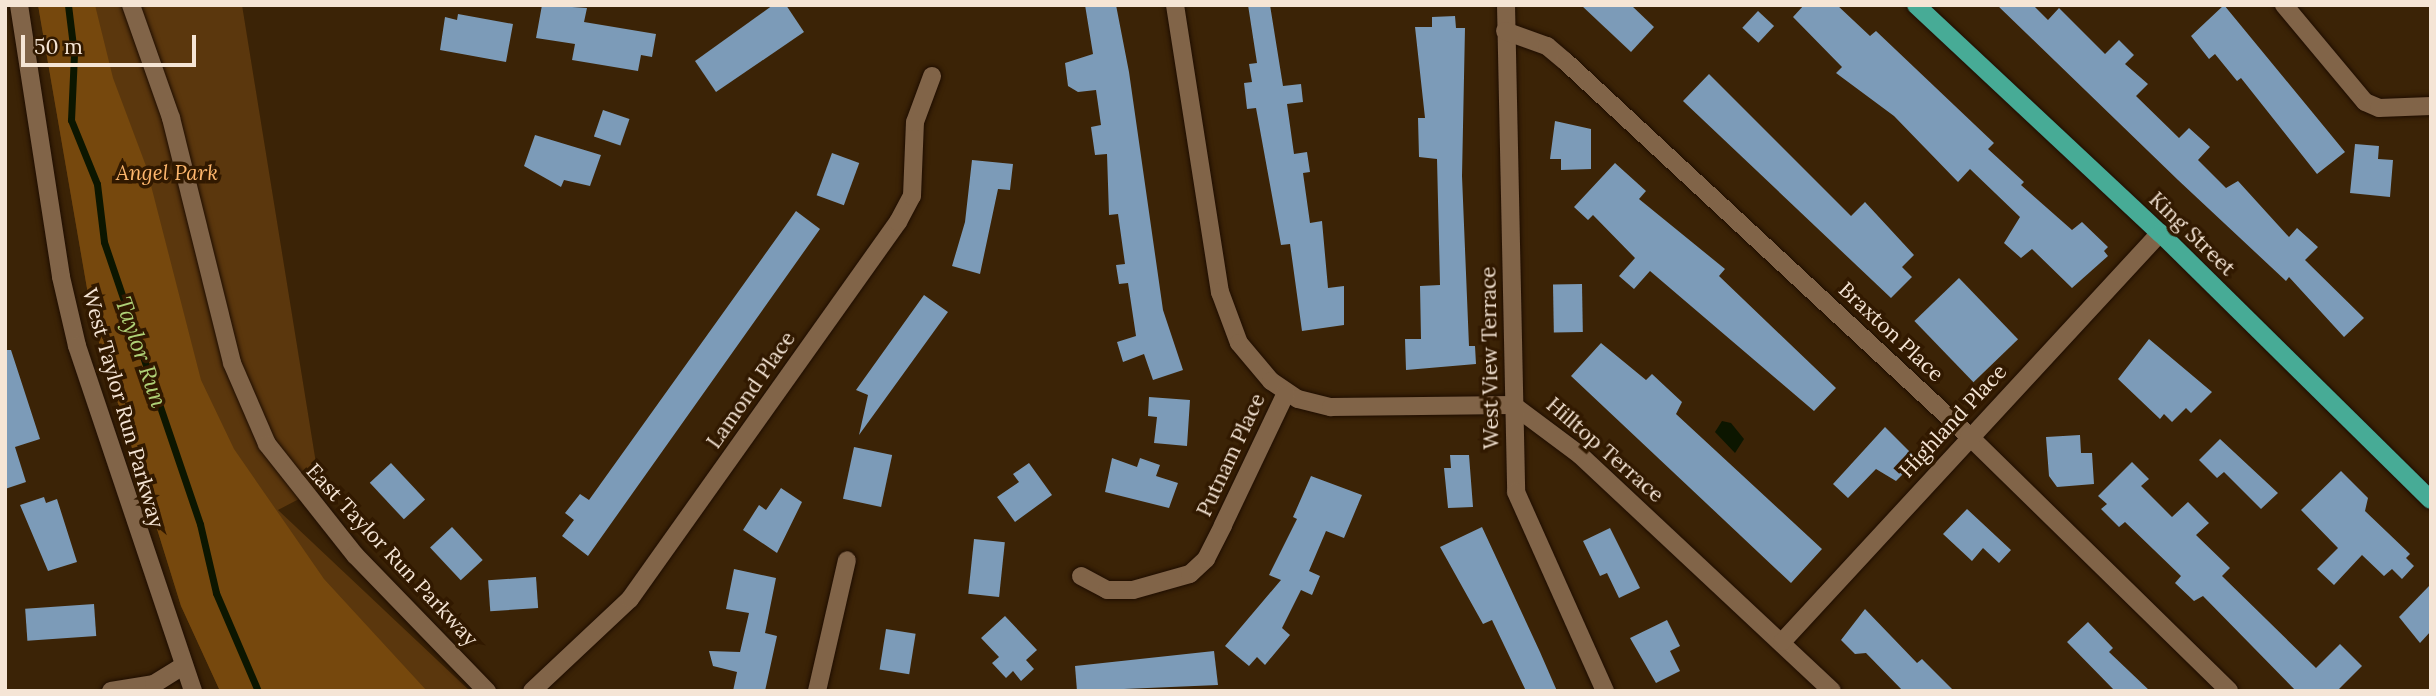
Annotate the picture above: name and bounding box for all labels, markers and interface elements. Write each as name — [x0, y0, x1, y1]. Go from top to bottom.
scale bar — [24, 21, 200, 65]
text: 50 m — [34, 33, 83, 60]
park label: Angel Park — [116, 160, 218, 186]
street label: King Street — [2144, 187, 2240, 281]
street label: West View Terrace — [1476, 266, 1504, 450]
street label: Braxton Place — [1833, 277, 1949, 387]
street label: West Taylor Run Parkway — [77, 285, 169, 531]
water label: Taylor Run — [109, 293, 173, 411]
street label: Lamond Place — [701, 327, 801, 453]
street label: Highland Place — [1894, 359, 2012, 483]
street label: Putnam Place — [1192, 389, 1270, 521]
street label: Hilltop Terrace — [1541, 392, 1669, 508]
street label: East Taylor Run Parkway — [301, 458, 483, 652]

